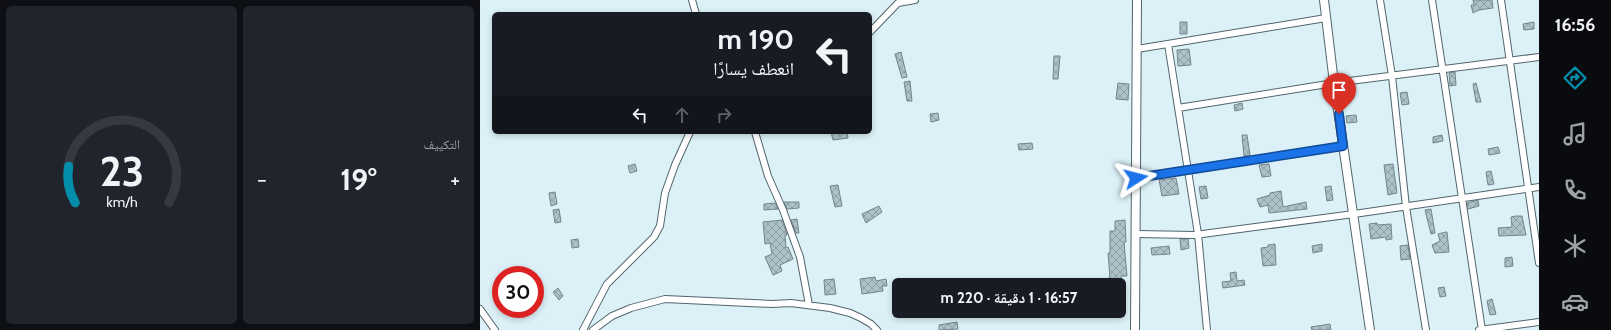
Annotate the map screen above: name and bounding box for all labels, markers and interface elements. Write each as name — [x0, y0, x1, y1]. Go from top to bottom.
text: 16:56 — [1555, 14, 1595, 36]
text: 190 m — [718, 22, 794, 56]
icon: left — [808, 28, 860, 80]
text: انعطف يسارًا — [713, 58, 794, 80]
icon: directions — [1561, 64, 1589, 92]
pin — [1322, 73, 1356, 114]
icon: arrive — [1328, 79, 1350, 101]
icon: left — [629, 104, 651, 126]
icon: ahead — [671, 104, 693, 126]
icon: right — [713, 104, 735, 126]
icon: music — [1561, 120, 1589, 148]
text: التكييف — [424, 136, 460, 152]
text: 23 — [99, 146, 144, 196]
position arrow — [1115, 157, 1157, 199]
text: 19° — [340, 161, 377, 198]
text: − — [257, 166, 267, 193]
text: + — [450, 166, 460, 193]
icon: phone — [1561, 176, 1589, 204]
text: km/h — [106, 193, 137, 211]
icon: climate — [1561, 232, 1589, 260]
speed limit sign: 30 — [492, 266, 544, 318]
icon: car — [1561, 288, 1589, 316]
text: 16:57 · 1 دقيقة · 220 m — [941, 289, 1077, 307]

